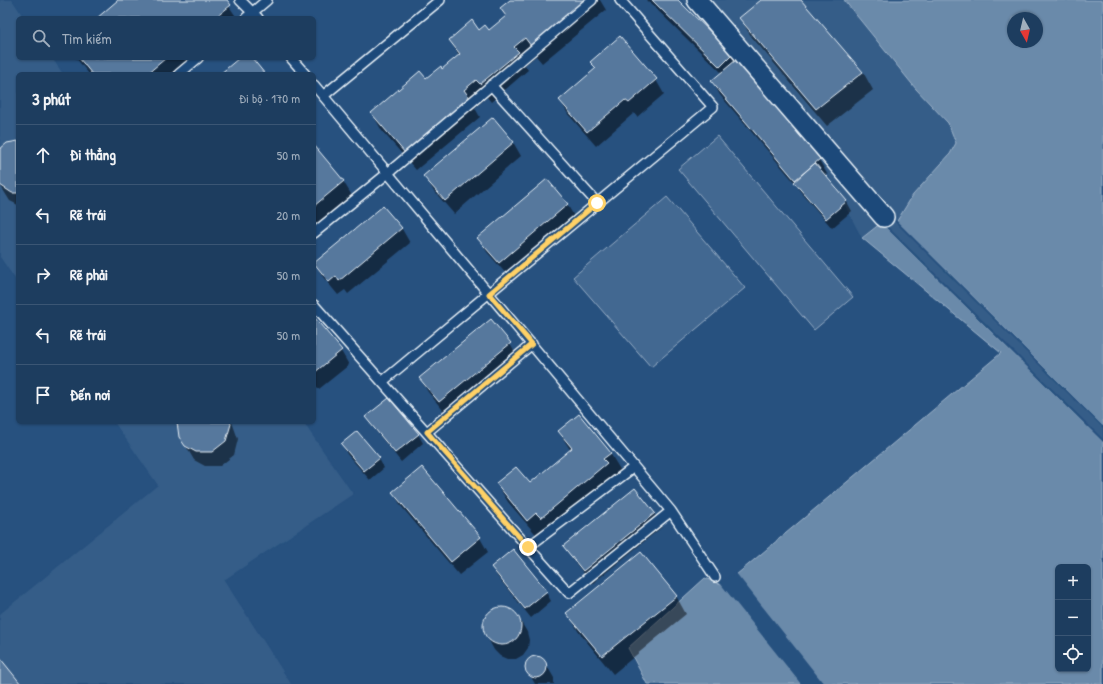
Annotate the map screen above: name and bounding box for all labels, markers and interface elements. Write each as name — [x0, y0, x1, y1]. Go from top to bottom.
north arrow — [1007, 12, 1043, 48]
search box — [16, 16, 316, 60]
icon: search — [30, 27, 52, 49]
text: Tìm kiếm — [62, 28, 112, 49]
text: 3 phút — [32, 87, 71, 110]
text: Đi bộ · 170 m — [239, 89, 300, 107]
icon: ahead — [32, 144, 54, 166]
text: Đi thẳng — [70, 144, 116, 165]
text: 50 m — [277, 146, 300, 164]
route start — [588, 194, 606, 212]
icon: left — [32, 204, 54, 226]
text: Rẽ trái — [70, 204, 106, 225]
text: 20 m — [276, 206, 300, 224]
icon: right — [32, 264, 54, 286]
text: Rẽ phải — [70, 264, 108, 285]
text: 50 m — [277, 266, 300, 284]
icon: left — [32, 324, 54, 346]
text: Rẽ trái — [70, 324, 106, 345]
text: 50 m — [277, 326, 300, 344]
icon: arrive — [32, 384, 54, 406]
text: Đến nơi — [70, 384, 111, 405]
route end — [519, 538, 537, 556]
map controls — [1055, 564, 1091, 672]
button: + — [1055, 564, 1091, 600]
button: − — [1055, 600, 1091, 636]
button: locate — [1055, 636, 1091, 672]

